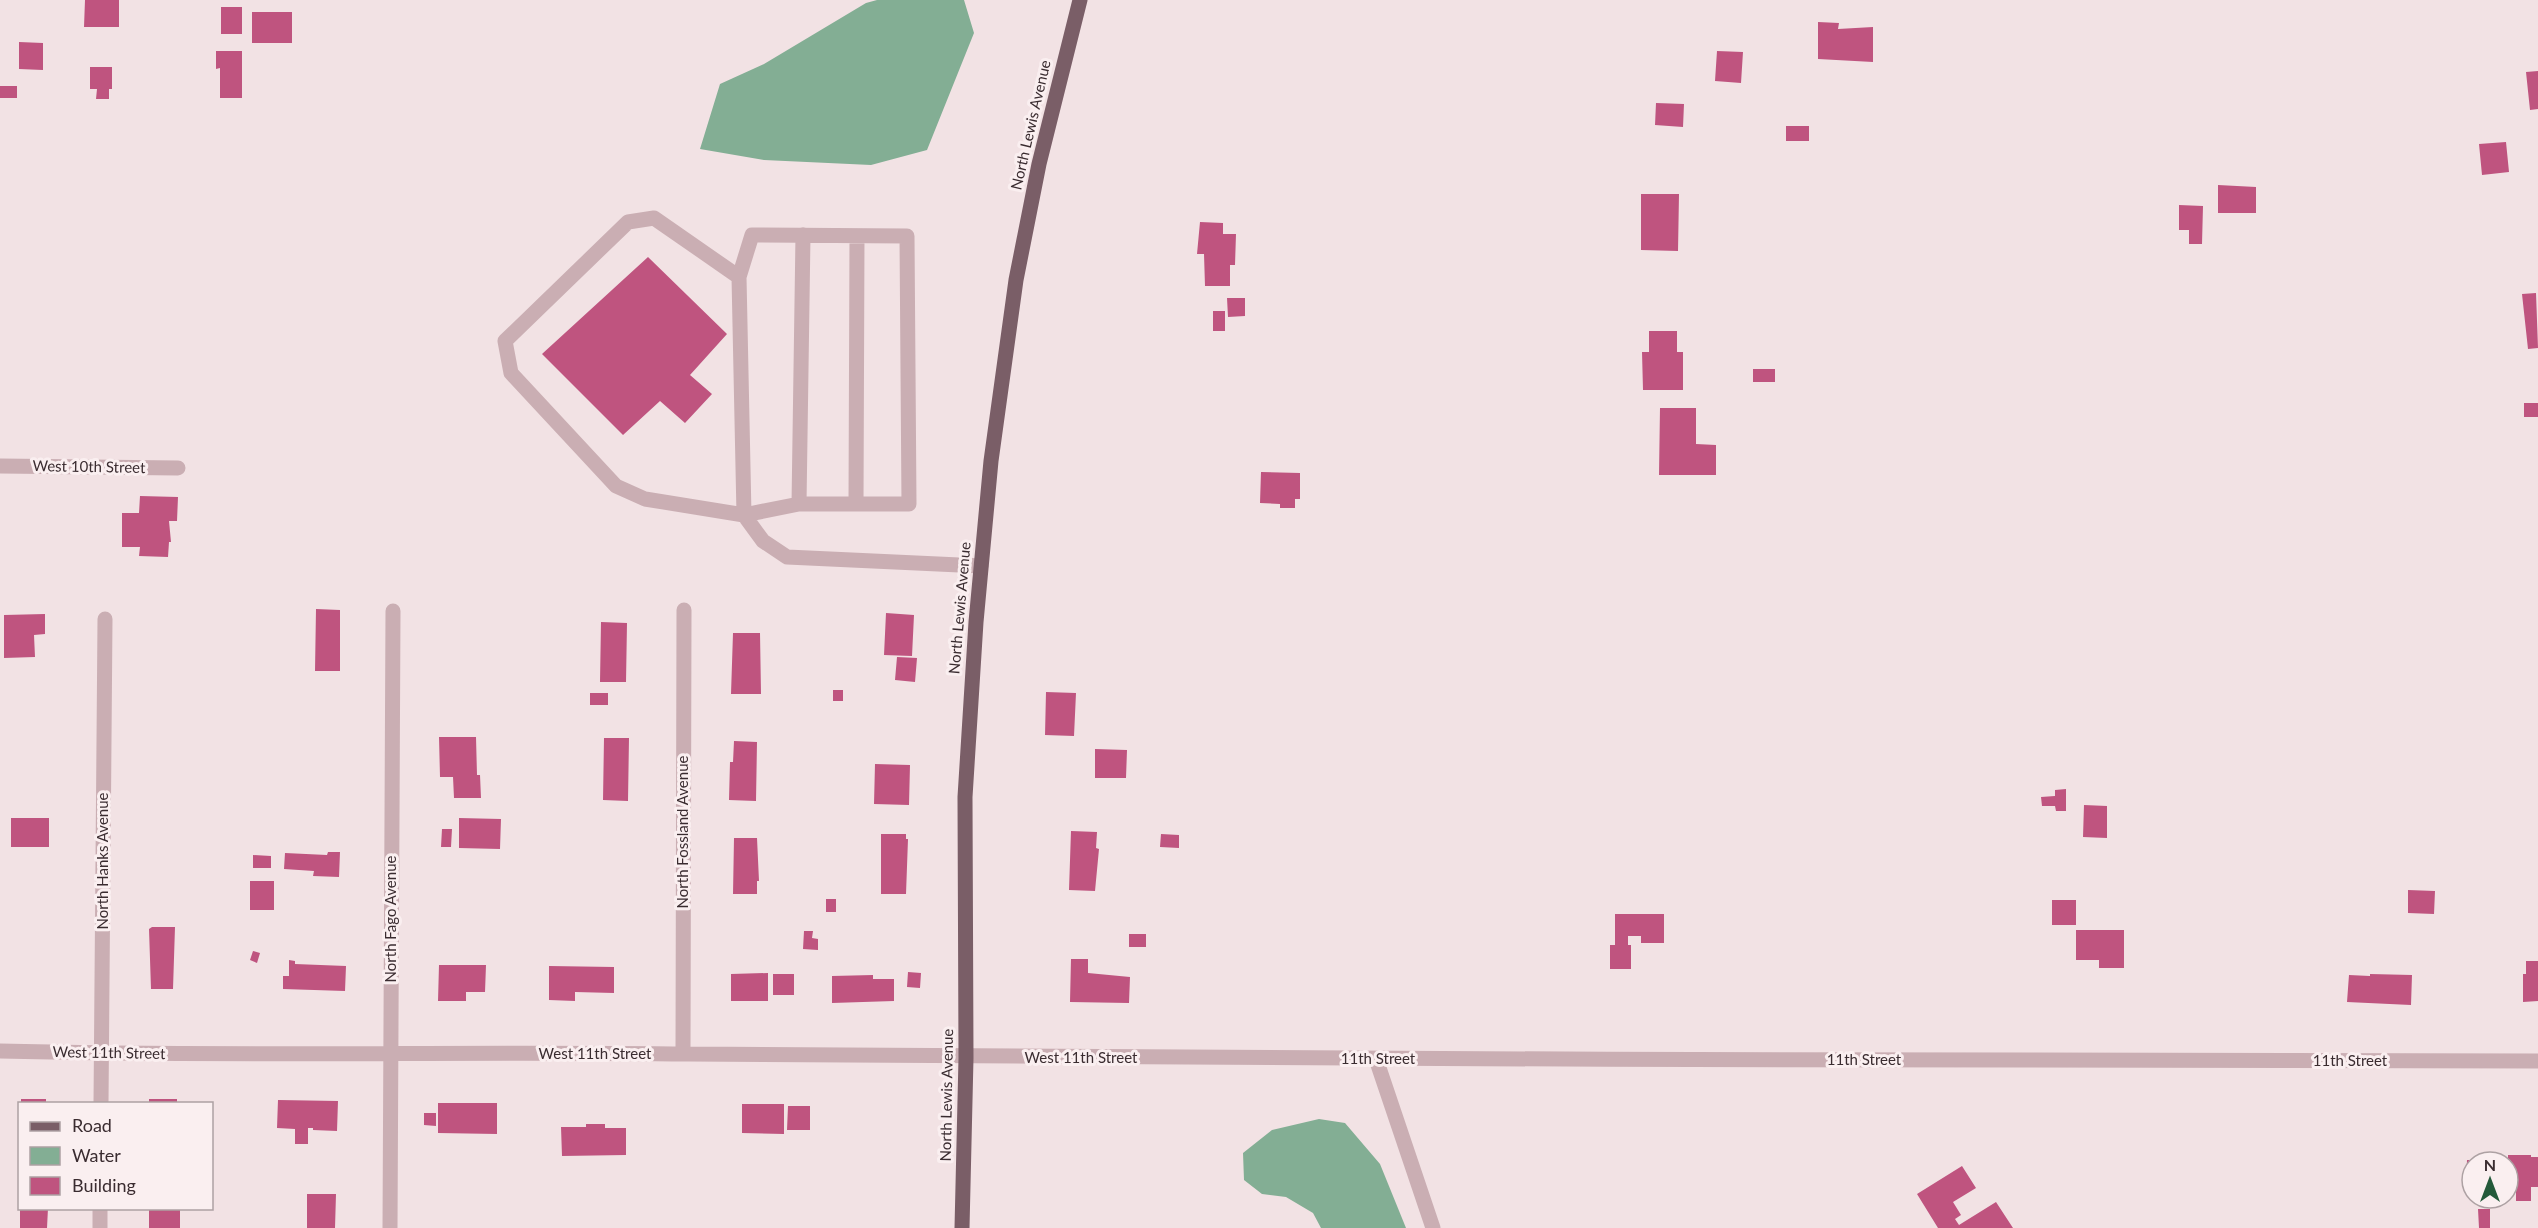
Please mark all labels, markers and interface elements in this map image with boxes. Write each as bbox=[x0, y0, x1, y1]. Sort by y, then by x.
street label: North Lewis Avenue bbox=[1006, 58, 1054, 191]
street label: West 10th Street bbox=[32, 456, 146, 476]
street label: North Lewis Avenue bbox=[944, 541, 974, 675]
street label: North Fossland Avenue bbox=[673, 755, 691, 908]
street label: North Hanks Avenue bbox=[93, 792, 111, 929]
street label: North Fago Avenue bbox=[381, 856, 399, 982]
street label: North Lewis Avenue bbox=[936, 1028, 956, 1161]
street label: West 11th Street bbox=[52, 1042, 166, 1062]
street label: West 11th Street bbox=[539, 1044, 652, 1062]
street label: West 11th Street bbox=[1025, 1048, 1138, 1066]
street label: 11th Street bbox=[1341, 1049, 1416, 1067]
street label: 11th Street bbox=[1827, 1050, 1902, 1068]
street label: 11th Street bbox=[2313, 1051, 2388, 1069]
legend bbox=[18, 1102, 213, 1210]
text: Road bbox=[72, 1114, 112, 1136]
text: Water bbox=[72, 1144, 121, 1166]
north arrow bbox=[2460, 1150, 2520, 1210]
text: N bbox=[2484, 1155, 2496, 1174]
text: Building bbox=[72, 1174, 136, 1196]

